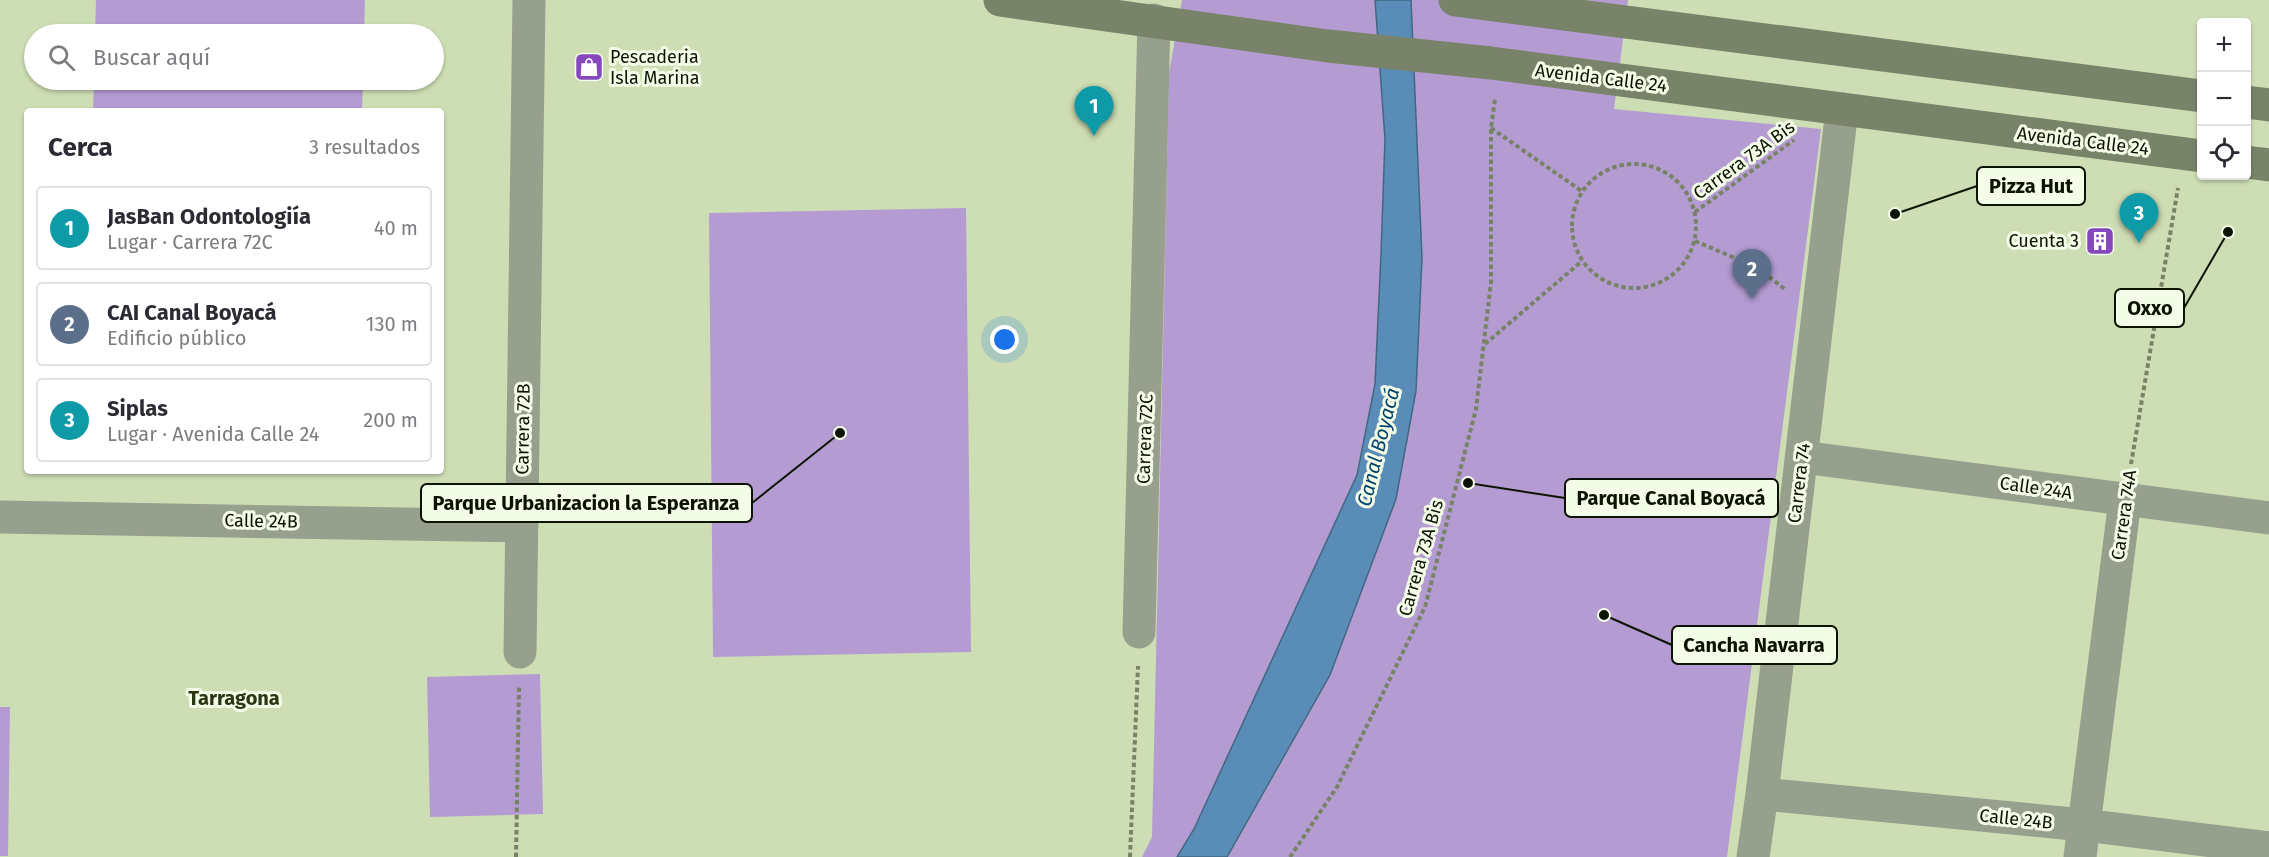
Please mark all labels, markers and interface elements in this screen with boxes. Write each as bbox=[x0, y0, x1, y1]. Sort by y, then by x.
map controls bbox=[2197, 18, 2251, 180]
button: + bbox=[2197, 18, 2251, 72]
search box bbox=[24, 24, 444, 90]
icon: search bbox=[45, 41, 78, 74]
text: Buscar aquí bbox=[93, 44, 210, 71]
place label: Pescaderia Isla Marina bbox=[610, 46, 700, 89]
shop icon: Pescaderia Isla Marina bbox=[573, 51, 605, 83]
street label: Avenida Calle 24 bbox=[1534, 59, 1668, 97]
button: − bbox=[2197, 72, 2251, 126]
pin: 1 bbox=[1074, 86, 1114, 136]
street label: Carrera 73A Bis bbox=[1689, 116, 1799, 204]
street label: Avenida Calle 24 bbox=[2016, 122, 2150, 160]
button: locate bbox=[2197, 126, 2251, 180]
text: Cerca bbox=[48, 132, 113, 163]
text: 3 resultados bbox=[309, 135, 420, 159]
callout: Pizza Hut bbox=[1977, 167, 2085, 205]
text: Pizza Hut bbox=[1989, 174, 2073, 198]
pin: 3 bbox=[2120, 194, 2158, 243]
text: JasBan Odontologiía bbox=[107, 203, 311, 230]
text: 1 bbox=[65, 216, 74, 240]
text: 40 m bbox=[374, 216, 418, 240]
building icon: Cuenta 3 bbox=[2084, 225, 2116, 257]
text: Lugar · Carrera 72C bbox=[107, 230, 273, 254]
place label: Cuenta 3 bbox=[2008, 230, 2079, 252]
pin: 2 bbox=[1732, 250, 1772, 299]
callout: Oxxo bbox=[2115, 289, 2184, 327]
text: Oxxo bbox=[2127, 296, 2173, 320]
text: CAI Canal Boyacá bbox=[107, 299, 277, 326]
text: 2 bbox=[64, 312, 75, 336]
text: 130 m bbox=[366, 312, 418, 336]
your location bbox=[990, 325, 1019, 354]
text: Edificio público bbox=[107, 326, 246, 350]
street label: Carrera 72B bbox=[511, 383, 535, 475]
water label: Canal Boyacá bbox=[1352, 385, 1404, 509]
street label: Carrera 72C bbox=[1132, 394, 1158, 484]
text: Siplas bbox=[107, 395, 168, 422]
text: 3 bbox=[64, 408, 75, 432]
text: 200 m bbox=[363, 408, 418, 432]
text: Lugar · Avenida Calle 24 bbox=[107, 422, 319, 446]
street label: Carrera 74 bbox=[1783, 441, 1815, 524]
street label: Carrera 74A bbox=[2107, 468, 2141, 562]
street label: Calle 24A bbox=[1998, 472, 2074, 504]
callout: Parque Canal Boyacá bbox=[1565, 479, 1778, 517]
callout: Parque Urbanizacion la Esperanza bbox=[421, 484, 752, 522]
text: Parque Canal Boyacá bbox=[1577, 486, 1765, 510]
text: Parque Urbanizacion la Esperanza bbox=[433, 491, 739, 515]
street label: Carrera 73A Bis bbox=[1394, 497, 1448, 619]
street label: Calle 24B bbox=[224, 509, 298, 533]
callout: Cancha Navarra bbox=[1672, 626, 1837, 664]
text: Cancha Navarra bbox=[1683, 633, 1825, 657]
district label: Tarragona bbox=[188, 686, 280, 710]
street label: Calle 24B bbox=[1978, 804, 2054, 834]

